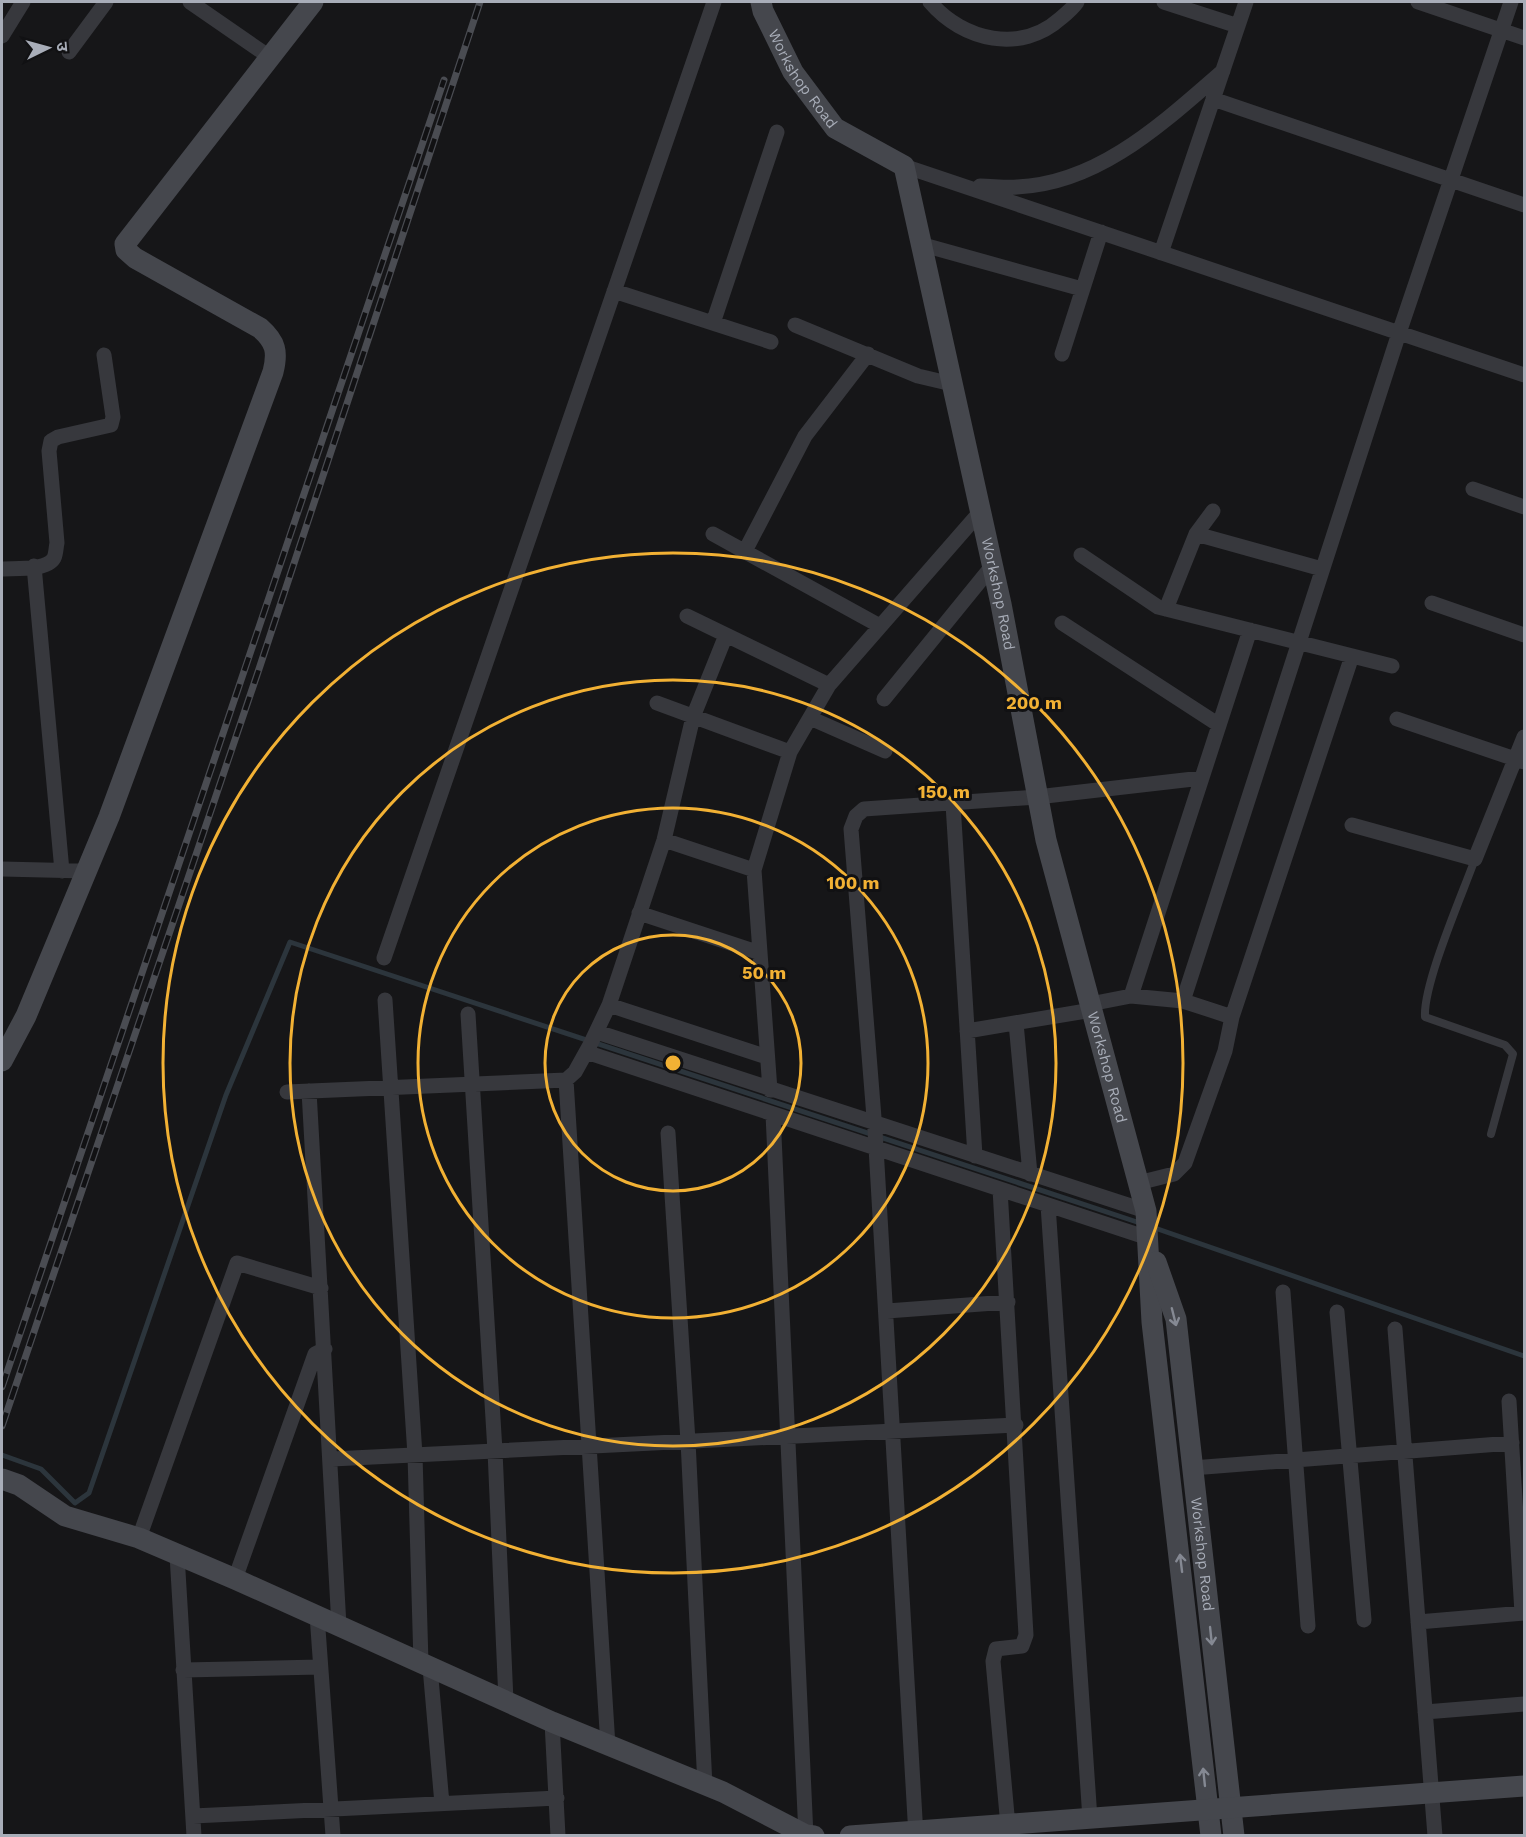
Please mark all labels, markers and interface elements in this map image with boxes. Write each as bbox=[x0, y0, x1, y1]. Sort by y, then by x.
north arrow bbox=[18, 18, 78, 78]
street label: Workshop Road bbox=[764, 26, 841, 132]
text: उ bbox=[53, 41, 72, 53]
street label: Workshop Road bbox=[978, 536, 1019, 652]
text: 200 m bbox=[1006, 692, 1062, 713]
text: 150 m bbox=[918, 781, 970, 802]
text: 100 m bbox=[826, 872, 880, 893]
text: 50 m bbox=[742, 962, 786, 983]
street label: Workshop Road bbox=[1084, 1009, 1131, 1125]
centre of rings bbox=[663, 1053, 683, 1073]
one-way arrow bbox=[1169, 1307, 1181, 1326]
street label: Workshop Road bbox=[1187, 1496, 1218, 1612]
one-way arrow bbox=[1175, 1553, 1186, 1573]
one-way arrow bbox=[1206, 1625, 1217, 1645]
one-way arrow bbox=[1199, 1768, 1210, 1788]

